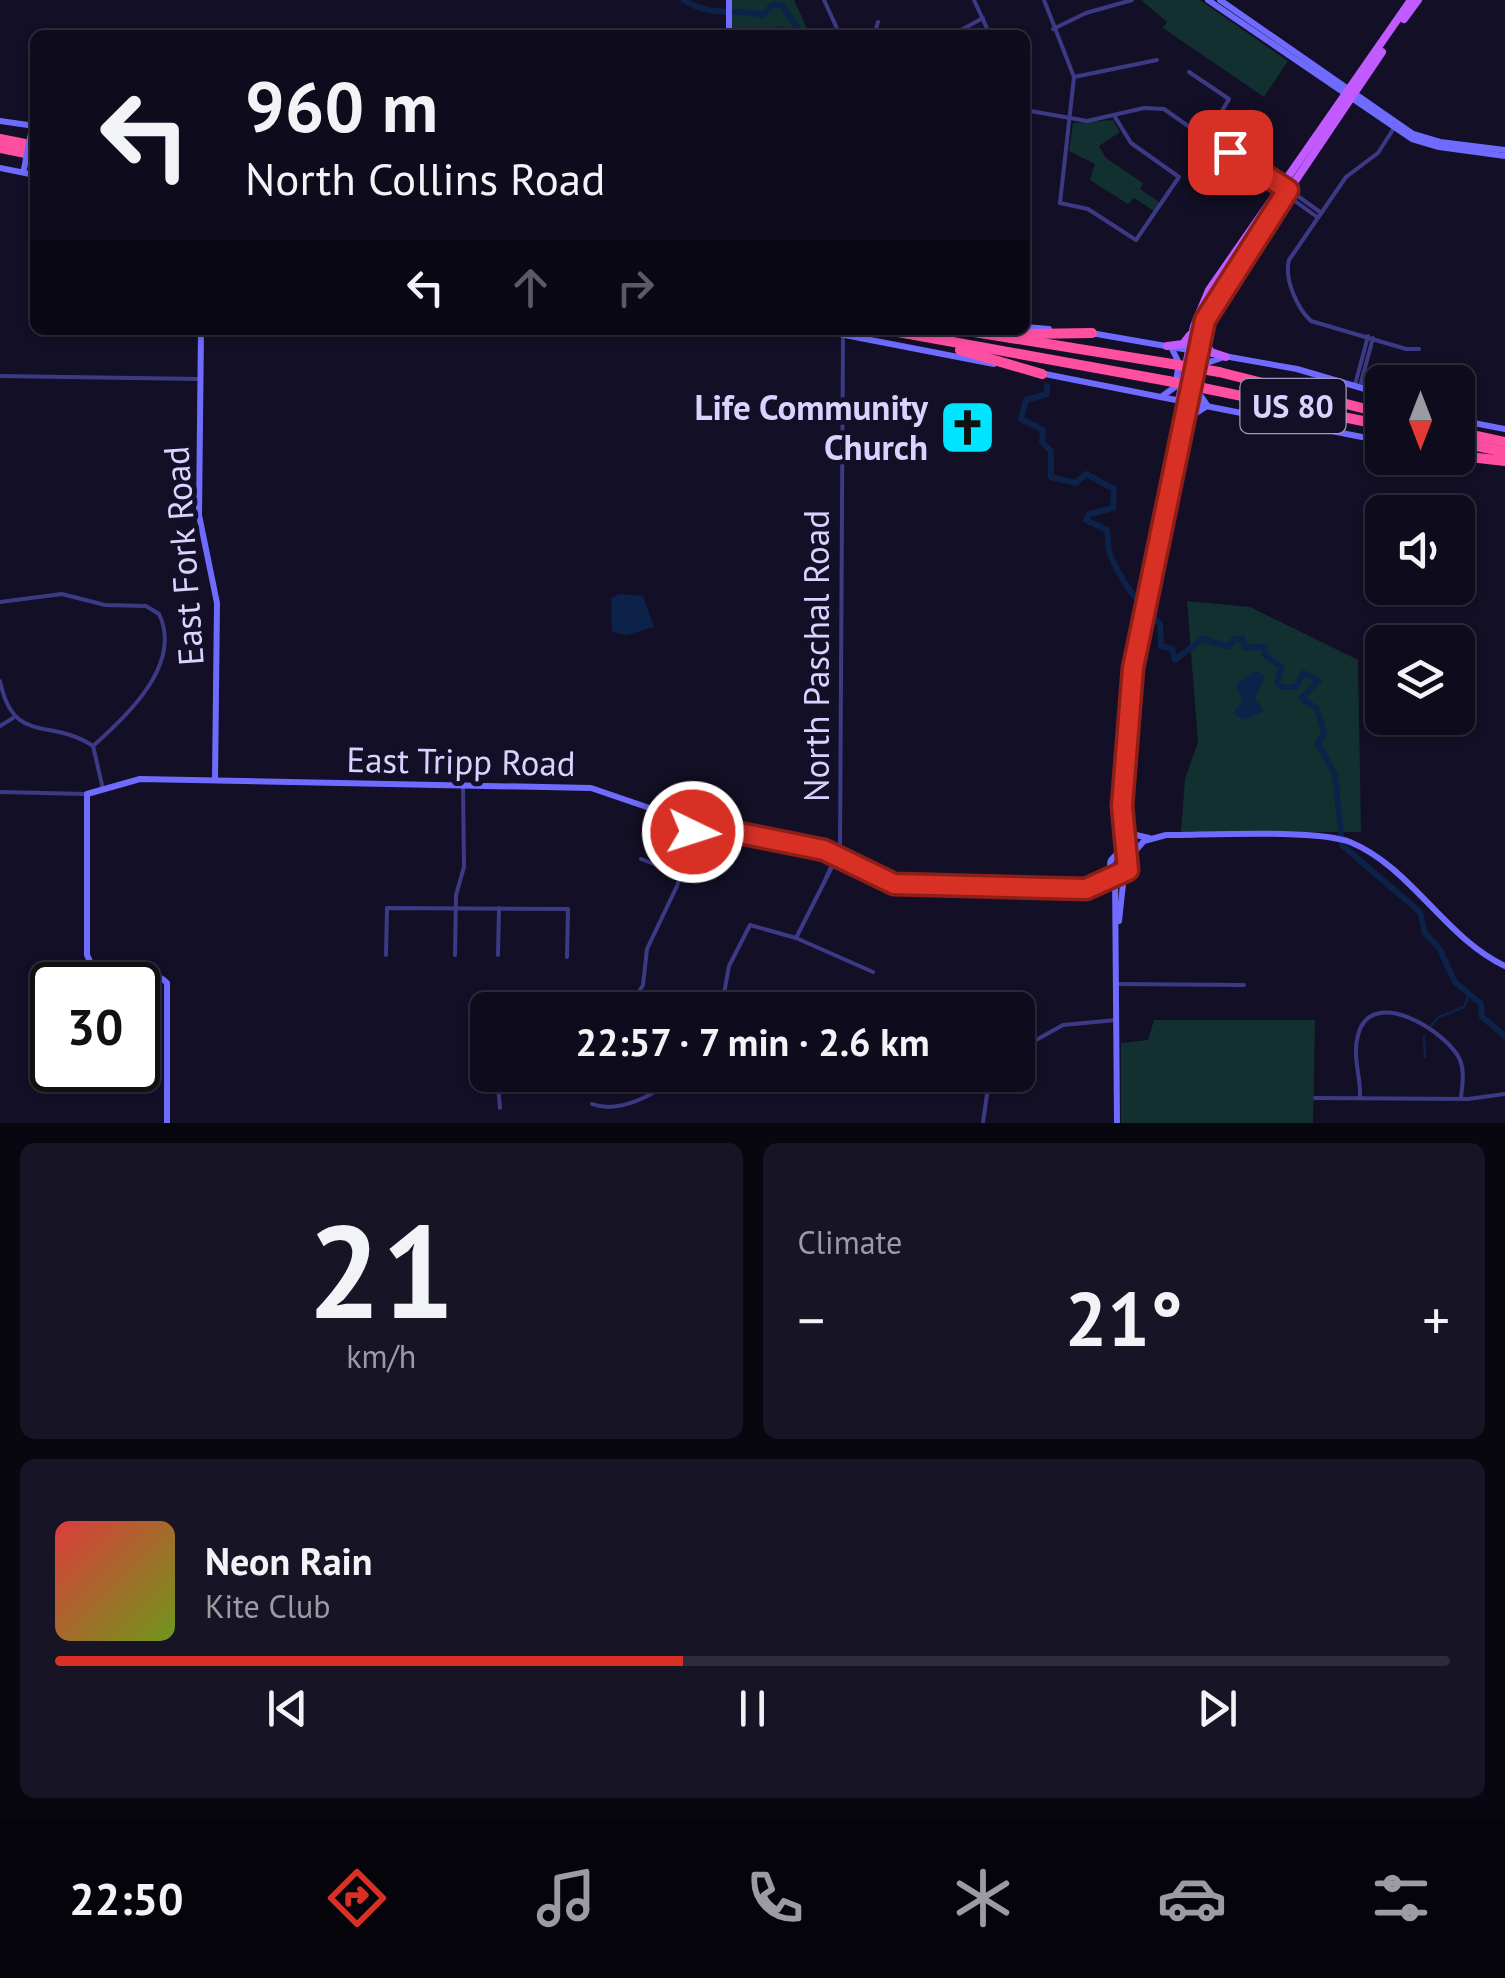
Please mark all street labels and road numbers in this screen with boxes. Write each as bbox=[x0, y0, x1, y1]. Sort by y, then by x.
road number: US 80 bbox=[1240, 379, 1346, 433]
street label: East Fork Road bbox=[152, 445, 214, 667]
street label: North Paschal Road bbox=[793, 510, 839, 802]
street label: East Tripp Road bbox=[346, 736, 576, 786]

